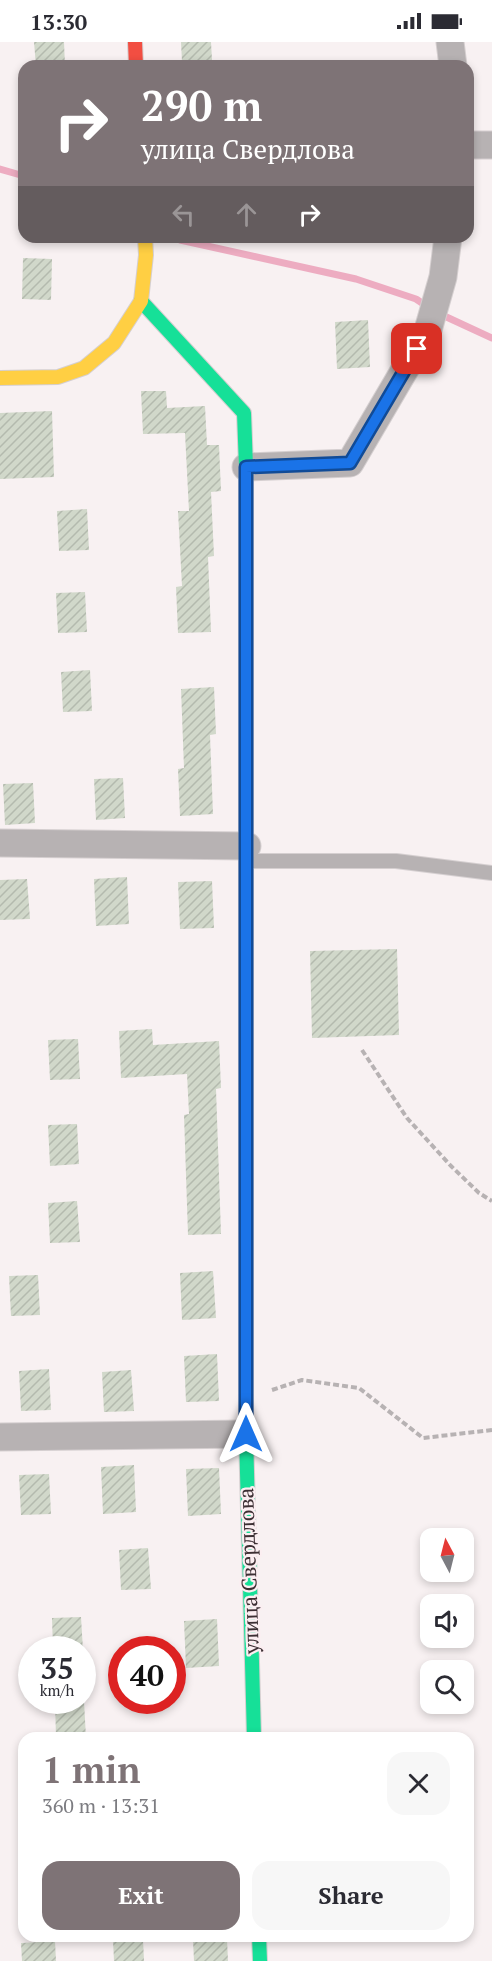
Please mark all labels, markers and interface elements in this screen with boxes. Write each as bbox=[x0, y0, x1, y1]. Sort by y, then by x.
text: 13:30 bbox=[30, 7, 87, 36]
text: 290 m bbox=[141, 77, 262, 133]
icon: right bbox=[42, 84, 120, 162]
text: улица Свердлова bbox=[141, 131, 355, 167]
icon: left bbox=[167, 198, 200, 231]
icon: ahead bbox=[230, 198, 263, 231]
icon: right bbox=[293, 198, 326, 231]
pin bbox=[391, 323, 442, 374]
icon: arrive bbox=[400, 332, 433, 365]
position arrow bbox=[214, 1402, 278, 1466]
street label: улица Свердлова bbox=[231, 1487, 265, 1656]
north arrow bbox=[420, 1528, 474, 1582]
map controls bbox=[420, 1528, 474, 1714]
button: sound bbox=[420, 1594, 474, 1648]
speed limit sign: 40 bbox=[108, 1636, 186, 1714]
text: 35 bbox=[40, 1648, 74, 1688]
button: search bbox=[420, 1660, 474, 1714]
text: km/h bbox=[40, 1680, 74, 1700]
text: 1 min bbox=[42, 1746, 140, 1793]
button: close bbox=[387, 1752, 450, 1815]
text: 360 m · 13:31 bbox=[42, 1792, 160, 1819]
button: Exit bbox=[42, 1861, 240, 1930]
button: Share bbox=[252, 1861, 450, 1930]

